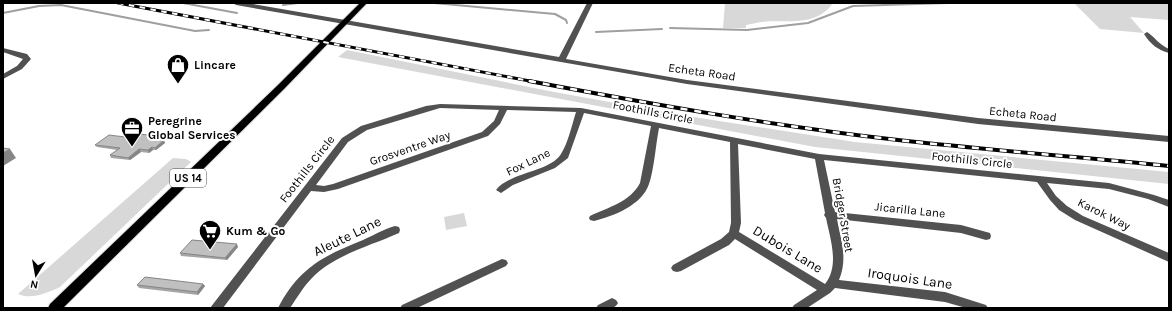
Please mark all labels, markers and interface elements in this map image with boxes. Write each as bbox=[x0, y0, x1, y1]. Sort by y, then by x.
shop icon: Lincare bbox=[165, 52, 191, 85]
place label: Lincare bbox=[194, 58, 236, 72]
street label: Echeta Road bbox=[667, 60, 737, 84]
street label: Foothills Circle bbox=[612, 97, 694, 127]
street label: Echeta Road bbox=[988, 103, 1058, 125]
place label: Peregrine Global Services bbox=[148, 114, 236, 142]
office icon: Peregrine Global Services bbox=[119, 115, 145, 148]
street label: Grosventre Way bbox=[368, 127, 453, 168]
street label: Foothills Circle bbox=[276, 133, 338, 205]
street label: Fox Lane bbox=[504, 145, 552, 179]
street label: Foothills Circle bbox=[931, 149, 1013, 171]
road number: US 14 bbox=[170, 169, 206, 187]
street label: Bridger Street bbox=[830, 177, 857, 254]
street label: Karok Way bbox=[1075, 195, 1133, 233]
street label: Jicarilla Lane bbox=[874, 199, 946, 221]
street label: Aleute Lane bbox=[311, 213, 384, 260]
supermarket icon: Kum & Go bbox=[197, 218, 223, 251]
street label: Dubois Lane bbox=[750, 222, 826, 277]
place label: Kum & Go bbox=[226, 224, 286, 238]
north arrow bbox=[16, 255, 56, 295]
street label: Iroquois Lane bbox=[866, 264, 954, 293]
text: N bbox=[29, 277, 39, 291]

